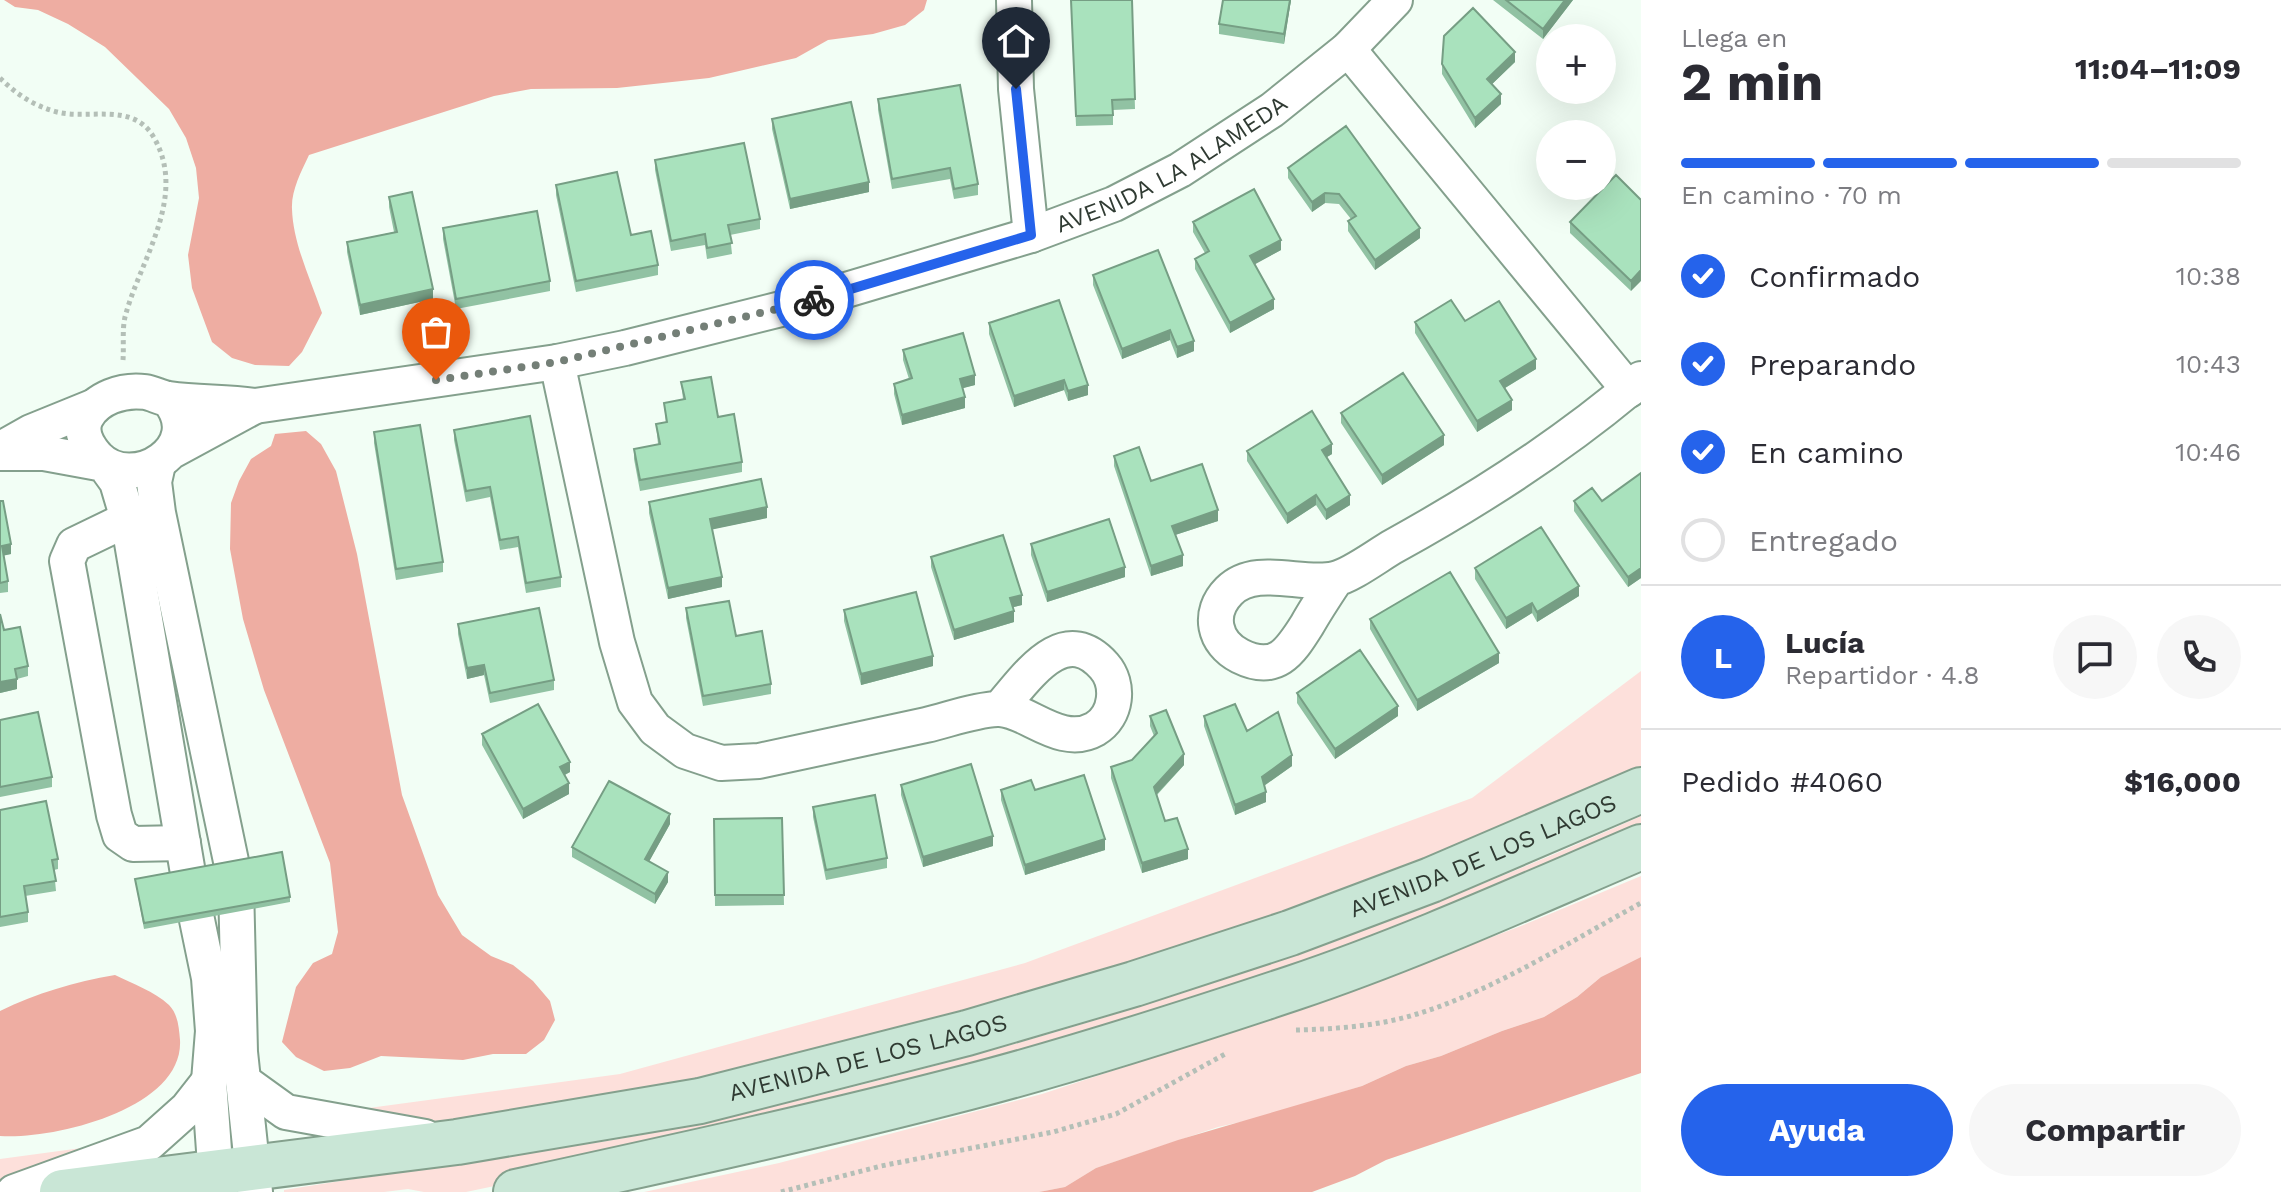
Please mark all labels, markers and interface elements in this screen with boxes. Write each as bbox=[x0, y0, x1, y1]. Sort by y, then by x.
pin bbox=[982, 7, 1050, 89]
icon: home bbox=[994, 19, 1038, 63]
text: Llega en bbox=[1681, 23, 1787, 53]
map controls bbox=[1536, 24, 1616, 200]
button: + bbox=[1536, 24, 1616, 104]
text: 11:04–11:09 bbox=[2075, 51, 2241, 86]
text: 2 min bbox=[1681, 52, 1823, 113]
street label: AVENIDA LA ALAMEDA bbox=[1052, 89, 1293, 239]
button: − bbox=[1536, 120, 1616, 200]
text: En camino · 70 m bbox=[1681, 180, 1902, 210]
icon: check bbox=[1681, 254, 1725, 298]
text: Confirmado bbox=[1749, 259, 1920, 294]
courier bbox=[774, 260, 854, 340]
text: 10:38 bbox=[2176, 261, 2241, 291]
icon: bike bbox=[792, 278, 836, 322]
pin bbox=[402, 298, 470, 380]
icon: bag bbox=[414, 310, 458, 354]
icon: check bbox=[1681, 342, 1725, 386]
text: Preparando bbox=[1749, 347, 1916, 382]
text: 10:43 bbox=[2176, 349, 2241, 379]
icon: check bbox=[1681, 430, 1725, 474]
text: En camino bbox=[1749, 435, 1904, 470]
text: 10:46 bbox=[2175, 437, 2241, 467]
text: Entregado bbox=[1749, 523, 1898, 558]
button: chat bbox=[2053, 615, 2137, 699]
button: phone bbox=[2157, 615, 2241, 699]
text: Lucía bbox=[1785, 625, 1865, 660]
text: L bbox=[1714, 640, 1732, 675]
text: Repartidor · 4.8 bbox=[1785, 660, 1980, 690]
text: Pedido #4060 bbox=[1681, 764, 1883, 799]
text: $16,000 bbox=[2124, 764, 2241, 799]
street label: AVENIDA DE LOS LAGOS bbox=[1345, 788, 1621, 923]
street label: AVENIDA DE LOS LAGOS bbox=[726, 1008, 1010, 1107]
button: Ayuda bbox=[1681, 1084, 1953, 1176]
button: Compartir bbox=[1969, 1084, 2241, 1176]

